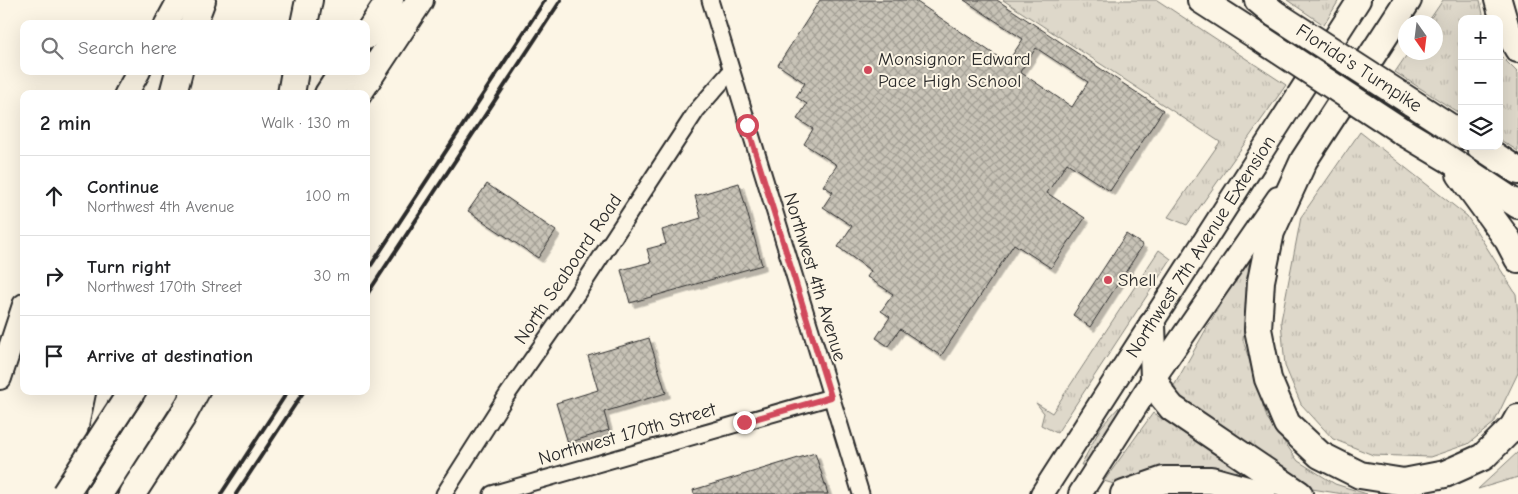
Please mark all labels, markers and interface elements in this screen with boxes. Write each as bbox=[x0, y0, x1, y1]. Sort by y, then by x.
north arrow bbox=[1398, 15, 1443, 60]
map controls bbox=[1458, 15, 1503, 150]
button: + bbox=[1458, 15, 1503, 60]
street label: Florida's Turnpike bbox=[1292, 19, 1426, 117]
search box bbox=[20, 20, 370, 75]
icon: search bbox=[38, 34, 66, 62]
text: Search here bbox=[78, 37, 177, 59]
place label: Monsignor Edward Pace High School bbox=[878, 48, 1031, 92]
button: − bbox=[1458, 60, 1503, 105]
marker: Monsignor Edward Pace High School bbox=[862, 64, 874, 76]
button: layers bbox=[1458, 105, 1503, 150]
text: 2 min bbox=[40, 111, 91, 135]
text: Walk · 130 m bbox=[261, 114, 350, 132]
route start bbox=[736, 114, 759, 137]
street label: Northwest 7th Avenue Extension bbox=[1121, 131, 1280, 362]
text: Continue bbox=[87, 176, 159, 198]
icon: ahead bbox=[40, 182, 68, 210]
text: 100 m bbox=[306, 187, 350, 205]
street label: North Seaboard Road bbox=[510, 190, 626, 348]
street label: Northwest 4th Avenue bbox=[779, 190, 851, 364]
text: Northwest 4th Avenue bbox=[87, 198, 234, 216]
text: Turn right bbox=[87, 256, 171, 278]
icon: right bbox=[40, 262, 68, 290]
text: 30 m bbox=[314, 267, 350, 285]
place label: Shell bbox=[1118, 269, 1157, 291]
marker: Shell bbox=[1102, 274, 1114, 286]
text: Northwest 170th Street bbox=[87, 278, 242, 296]
icon: arrive bbox=[40, 342, 68, 370]
text: Arrive at destination bbox=[87, 345, 253, 367]
street label: Northwest 170th Street bbox=[536, 398, 719, 470]
route end bbox=[733, 411, 756, 434]

